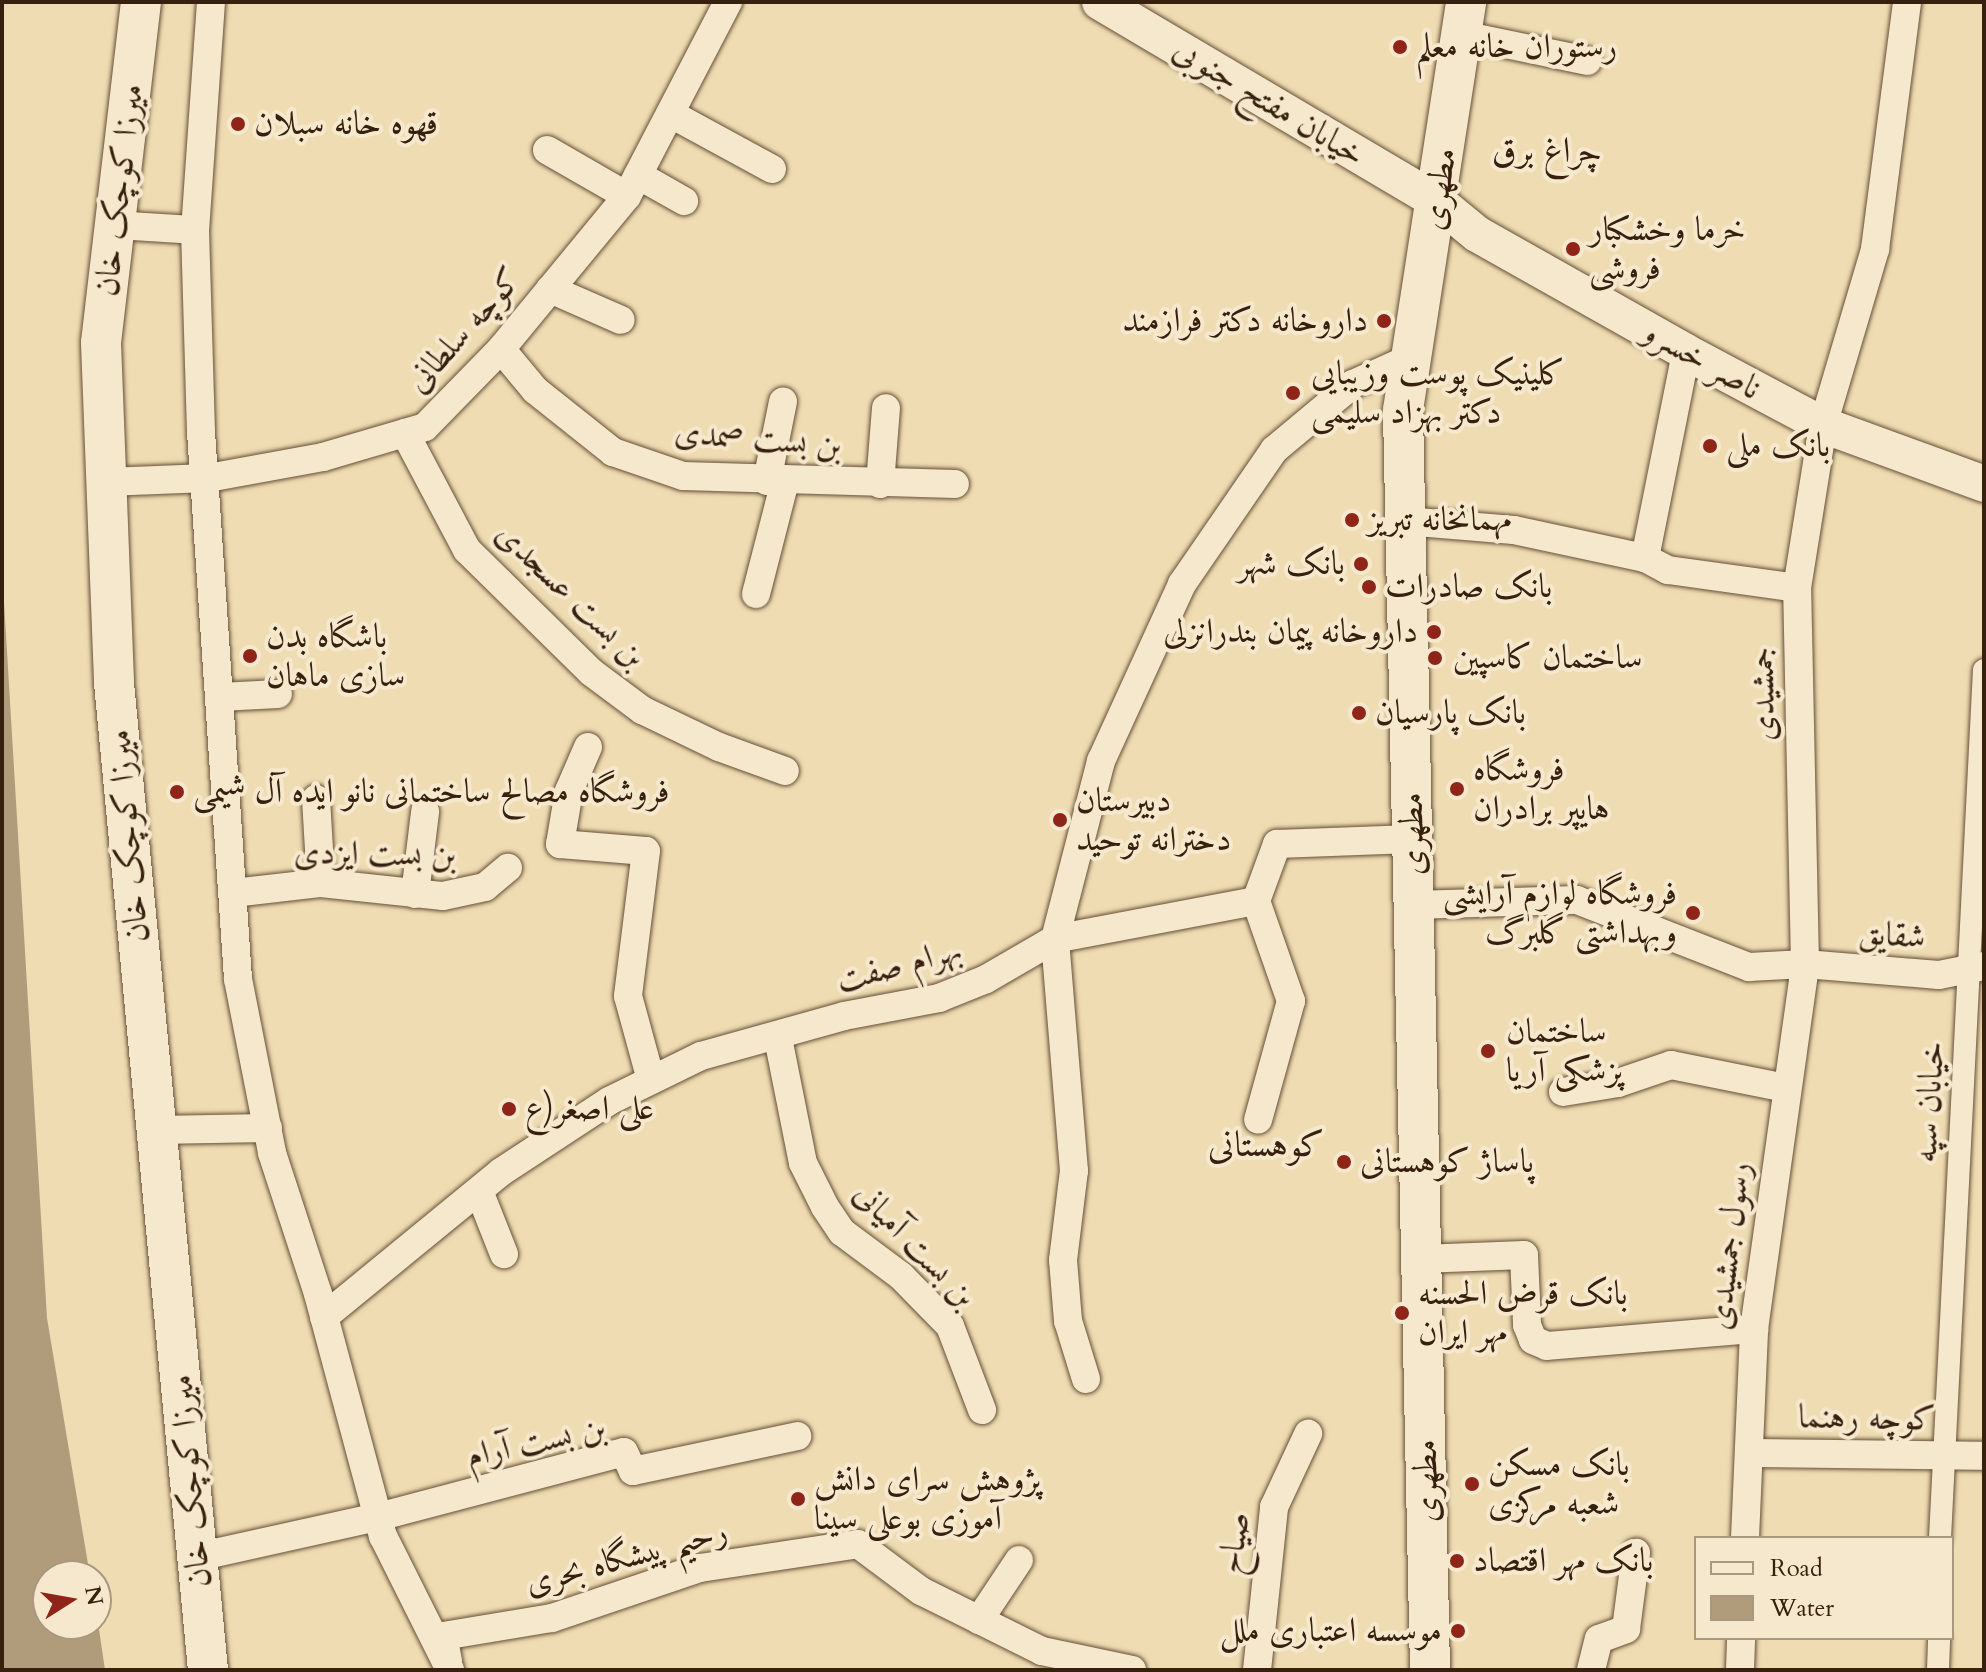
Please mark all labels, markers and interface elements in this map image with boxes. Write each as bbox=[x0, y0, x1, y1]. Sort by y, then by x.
place label: رستوران خانه معلم bbox=[1416, 27, 1617, 67]
street label: خیابان مفتح جنوبی bbox=[1166, 29, 1372, 175]
marker: رستوران خانه معلم bbox=[1391, 38, 1409, 56]
street label: میرزا کوچک خان bbox=[86, 81, 152, 299]
place label: قهوه خانه سبلان bbox=[254, 104, 438, 144]
marker: قهوه خانه سبلان bbox=[229, 115, 247, 133]
district label: چراغ برق bbox=[1492, 129, 1602, 173]
street label: مطهری bbox=[1412, 145, 1466, 233]
place label: خرما وخشکبار فروشی bbox=[1589, 209, 1746, 288]
marker: خرما وخشکبار فروشی bbox=[1564, 240, 1582, 258]
street label: کوچه سلطانی bbox=[397, 259, 531, 401]
place label: داروخانه دکتر فرازمند bbox=[1122, 301, 1368, 341]
street label: ناصر خسرو bbox=[1636, 311, 1768, 409]
marker: داروخانه دکتر فرازمند bbox=[1375, 312, 1393, 330]
place label: کلینیک پوست وزیبایی دکتر بهزاد سلیمی bbox=[1311, 353, 1565, 432]
marker: کلینیک پوست وزیبایی دکتر بهزاد سلیمی bbox=[1282, 382, 1304, 404]
street label: بن بست صمدی bbox=[673, 411, 843, 467]
place label: بانک ملی bbox=[1726, 426, 1830, 466]
marker: بانک ملی bbox=[1701, 437, 1719, 455]
place label: مهمانخانه تبریز bbox=[1368, 500, 1512, 540]
marker: مهمانخانه تبریز bbox=[1343, 511, 1361, 529]
street label: بن بست عسجدی bbox=[487, 513, 655, 677]
place label: بانک شهر bbox=[1238, 544, 1345, 584]
marker: بانک شهر bbox=[1352, 555, 1370, 573]
place label: بانک صادرات bbox=[1385, 567, 1553, 607]
marker: بانک صادرات bbox=[1360, 578, 1378, 596]
place label: داروخانه پیمان بندرانزلی bbox=[1163, 612, 1418, 652]
place label: باشگاه بدن سازی ماهان bbox=[266, 616, 405, 696]
marker: داروخانه پیمان بندرانزلی bbox=[1425, 623, 1443, 641]
place label: ساختمان کاسپین bbox=[1453, 638, 1643, 678]
street label: جمشیدی bbox=[1742, 646, 1784, 742]
marker: باشگاه بدن سازی ماهان bbox=[241, 647, 259, 665]
marker: ساختمان کاسپین bbox=[1424, 647, 1446, 669]
place label: بانک پارسیان bbox=[1375, 693, 1526, 733]
marker: بانک پارسیان bbox=[1350, 704, 1368, 722]
street label: میرزا کوچک خان bbox=[98, 728, 158, 944]
place label: فروشگاه هایپر برادران bbox=[1473, 749, 1610, 828]
place label: فروشگاه مصالح ساختمانی نانو ایده آل شیمی bbox=[193, 772, 670, 812]
place label: دبیرستان دخترانه توحید bbox=[1076, 780, 1231, 860]
marker: فروشگاه هایپر برادران bbox=[1448, 780, 1466, 798]
marker: فروشگاه مصالح ساختمانی نانو ایده آل شیمی bbox=[168, 783, 186, 801]
street label: مطهری bbox=[1391, 792, 1433, 876]
marker: دبیرستان دخترانه توحید bbox=[1051, 811, 1069, 829]
street label: بن بست ایزدی bbox=[293, 832, 457, 876]
place label: فروشگاه لوازم آرایشی وبهداشتی گلبرگ bbox=[1443, 873, 1677, 952]
marker: فروشگاه لوازم آرایشی وبهداشتی گلبرگ bbox=[1684, 904, 1702, 922]
street label: شقایق bbox=[1857, 912, 1927, 958]
street label: بهرام صفت bbox=[832, 929, 966, 1001]
place label: ساختمان پزشکی آریا bbox=[1506, 1011, 1623, 1090]
marker: ساختمان پزشکی آریا bbox=[1477, 1040, 1499, 1062]
street label: خیابان سپه bbox=[1904, 1040, 1954, 1164]
place label: علی اصغر(ع bbox=[525, 1089, 654, 1129]
marker: علی اصغر(ع bbox=[500, 1100, 518, 1118]
district label: کوهستانی bbox=[1208, 1123, 1324, 1167]
place label: پاساژ کوهستانی bbox=[1360, 1142, 1534, 1182]
marker: پاساژ کوهستانی bbox=[1335, 1153, 1353, 1171]
street label: رسول جمشیدی bbox=[1698, 1160, 1760, 1332]
street label: بن بست آمیانی bbox=[845, 1173, 985, 1317]
place label: بانک قرض الحسنه مهر ایران bbox=[1418, 1273, 1628, 1352]
marker: بانک قرض الحسنه مهر ایران bbox=[1393, 1304, 1411, 1322]
street label: میرزا کوچک خان bbox=[160, 1373, 220, 1589]
street label: کوچه رهنما bbox=[1798, 1396, 1936, 1440]
street label: بن بست آرام bbox=[463, 1407, 609, 1477]
street label: مطهری bbox=[1405, 1439, 1447, 1523]
place label: بانک مسکن شعبه مرکزی bbox=[1488, 1444, 1630, 1524]
place label: پژوهش سرای دانش آموزی بوعلی سینا bbox=[814, 1459, 1041, 1538]
marker: بانک مسکن شعبه مرکزی bbox=[1463, 1475, 1481, 1493]
marker: پژوهش سرای دانش آموزی بوعلی سینا bbox=[789, 1490, 807, 1508]
street label: صیاح bbox=[1209, 1509, 1259, 1577]
street label: رحیم پیشگاه بحری bbox=[520, 1510, 732, 1604]
legend bbox=[1694, 1536, 1954, 1640]
place label: بانک مهر اقتصاد bbox=[1473, 1541, 1653, 1581]
marker: بانک مهر اقتصاد bbox=[1448, 1552, 1466, 1570]
text: Road bbox=[1770, 1552, 1823, 1585]
north arrow bbox=[32, 1560, 112, 1640]
text: N bbox=[77, 1584, 110, 1608]
text: Water bbox=[1770, 1592, 1834, 1625]
place label: موسسه اعتباری ملل bbox=[1220, 1611, 1442, 1651]
marker: موسسه اعتباری ملل bbox=[1449, 1622, 1467, 1640]

